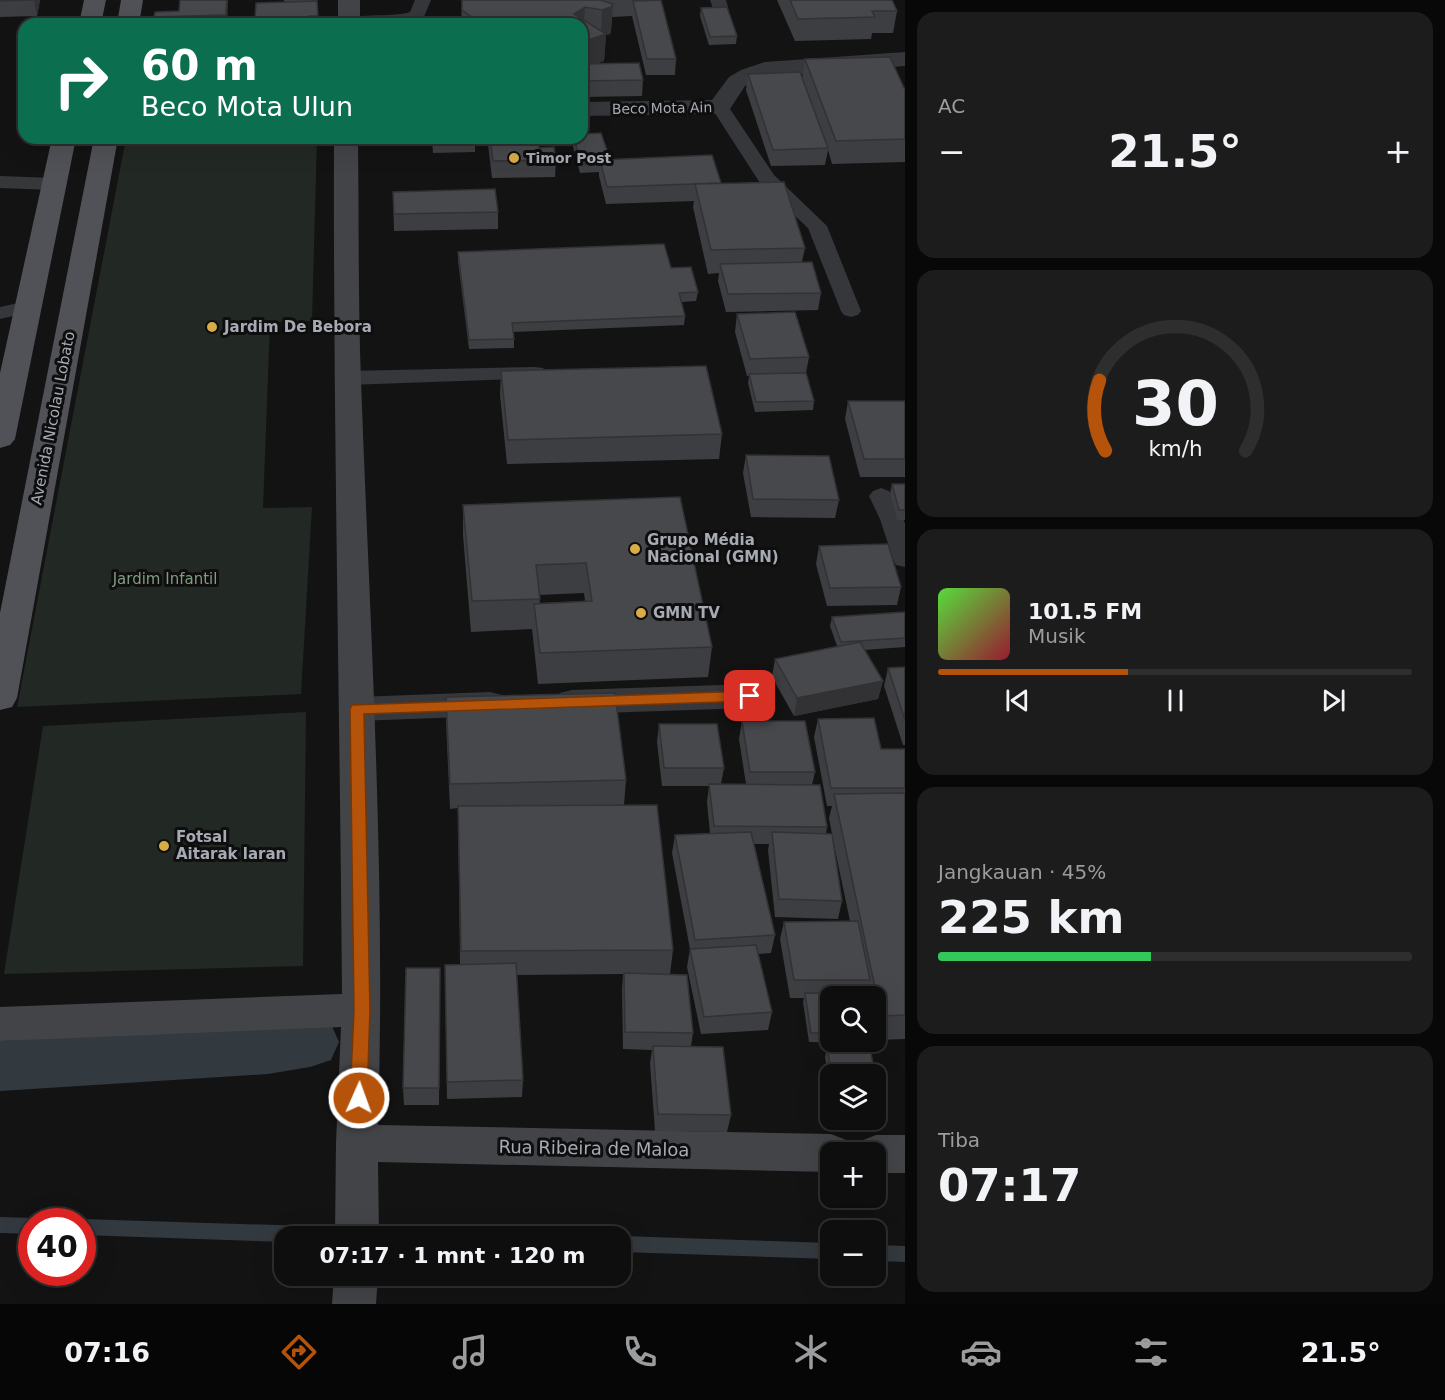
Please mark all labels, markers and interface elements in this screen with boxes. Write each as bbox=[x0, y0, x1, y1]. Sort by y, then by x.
text: 60 m bbox=[141, 41, 258, 90]
icon: right bbox=[42, 42, 120, 120]
text: Beco Mota Ulun bbox=[141, 91, 353, 122]
text: AC bbox=[938, 94, 965, 118]
street label: Beco Mota Ain bbox=[612, 99, 712, 117]
text: 21.5° bbox=[1108, 125, 1242, 178]
text: − bbox=[938, 132, 966, 171]
text: + bbox=[1384, 132, 1412, 171]
place label: Timor Post bbox=[526, 150, 612, 166]
marker: Timor Post bbox=[507, 151, 521, 165]
place label: Jardim De Bebora bbox=[223, 318, 372, 336]
marker: Jardim De Bebora bbox=[205, 320, 219, 334]
street label: Avenida Nicolau Lobato bbox=[27, 330, 79, 506]
text: 30 bbox=[1132, 367, 1218, 440]
text: km/h bbox=[1148, 436, 1202, 461]
place label: Grupo Média Nacional (GMN) bbox=[647, 531, 779, 566]
marker: Grupo Média Nacional (GMN) bbox=[628, 542, 642, 556]
park label: Jardim Infantil bbox=[112, 570, 217, 588]
text: 101.5 FM bbox=[1028, 599, 1142, 624]
place label: GMN TV bbox=[653, 604, 720, 622]
marker: GMN TV bbox=[634, 606, 648, 620]
text: Musik bbox=[1028, 624, 1086, 648]
pin bbox=[724, 670, 775, 721]
icon: arrive bbox=[733, 679, 766, 712]
icon: previous bbox=[1001, 684, 1034, 717]
icon: pause bbox=[1159, 684, 1192, 717]
icon: next bbox=[1317, 684, 1350, 717]
place label: Fotsal Aitarak laran bbox=[176, 828, 286, 863]
marker: Fotsal Aitarak laran bbox=[157, 839, 171, 853]
text: Jangkauan · 45% bbox=[938, 860, 1106, 884]
text: 225 km bbox=[938, 891, 1124, 944]
map controls bbox=[820, 986, 886, 1286]
button: search bbox=[820, 986, 886, 1052]
button: layers bbox=[820, 1064, 886, 1130]
position arrow bbox=[327, 1066, 391, 1130]
text: Tiba bbox=[938, 1128, 980, 1152]
street label: Rua Ribeira de Maloa bbox=[498, 1136, 690, 1160]
button: + bbox=[820, 1142, 886, 1208]
text: 07:17 bbox=[938, 1159, 1081, 1212]
speed limit sign: 40 bbox=[18, 1208, 96, 1286]
button: − bbox=[820, 1220, 886, 1286]
text: 07:17 · 1 mnt · 120 m bbox=[320, 1243, 585, 1268]
icon: directions bbox=[278, 1331, 320, 1373]
icon: music bbox=[449, 1331, 491, 1373]
icon: phone bbox=[619, 1331, 661, 1373]
icon: climate bbox=[790, 1331, 832, 1373]
icon: car bbox=[960, 1331, 1002, 1373]
icon: filters bbox=[1130, 1331, 1172, 1373]
text: 07:16 bbox=[64, 1337, 150, 1368]
text: 21.5° bbox=[1301, 1337, 1381, 1368]

